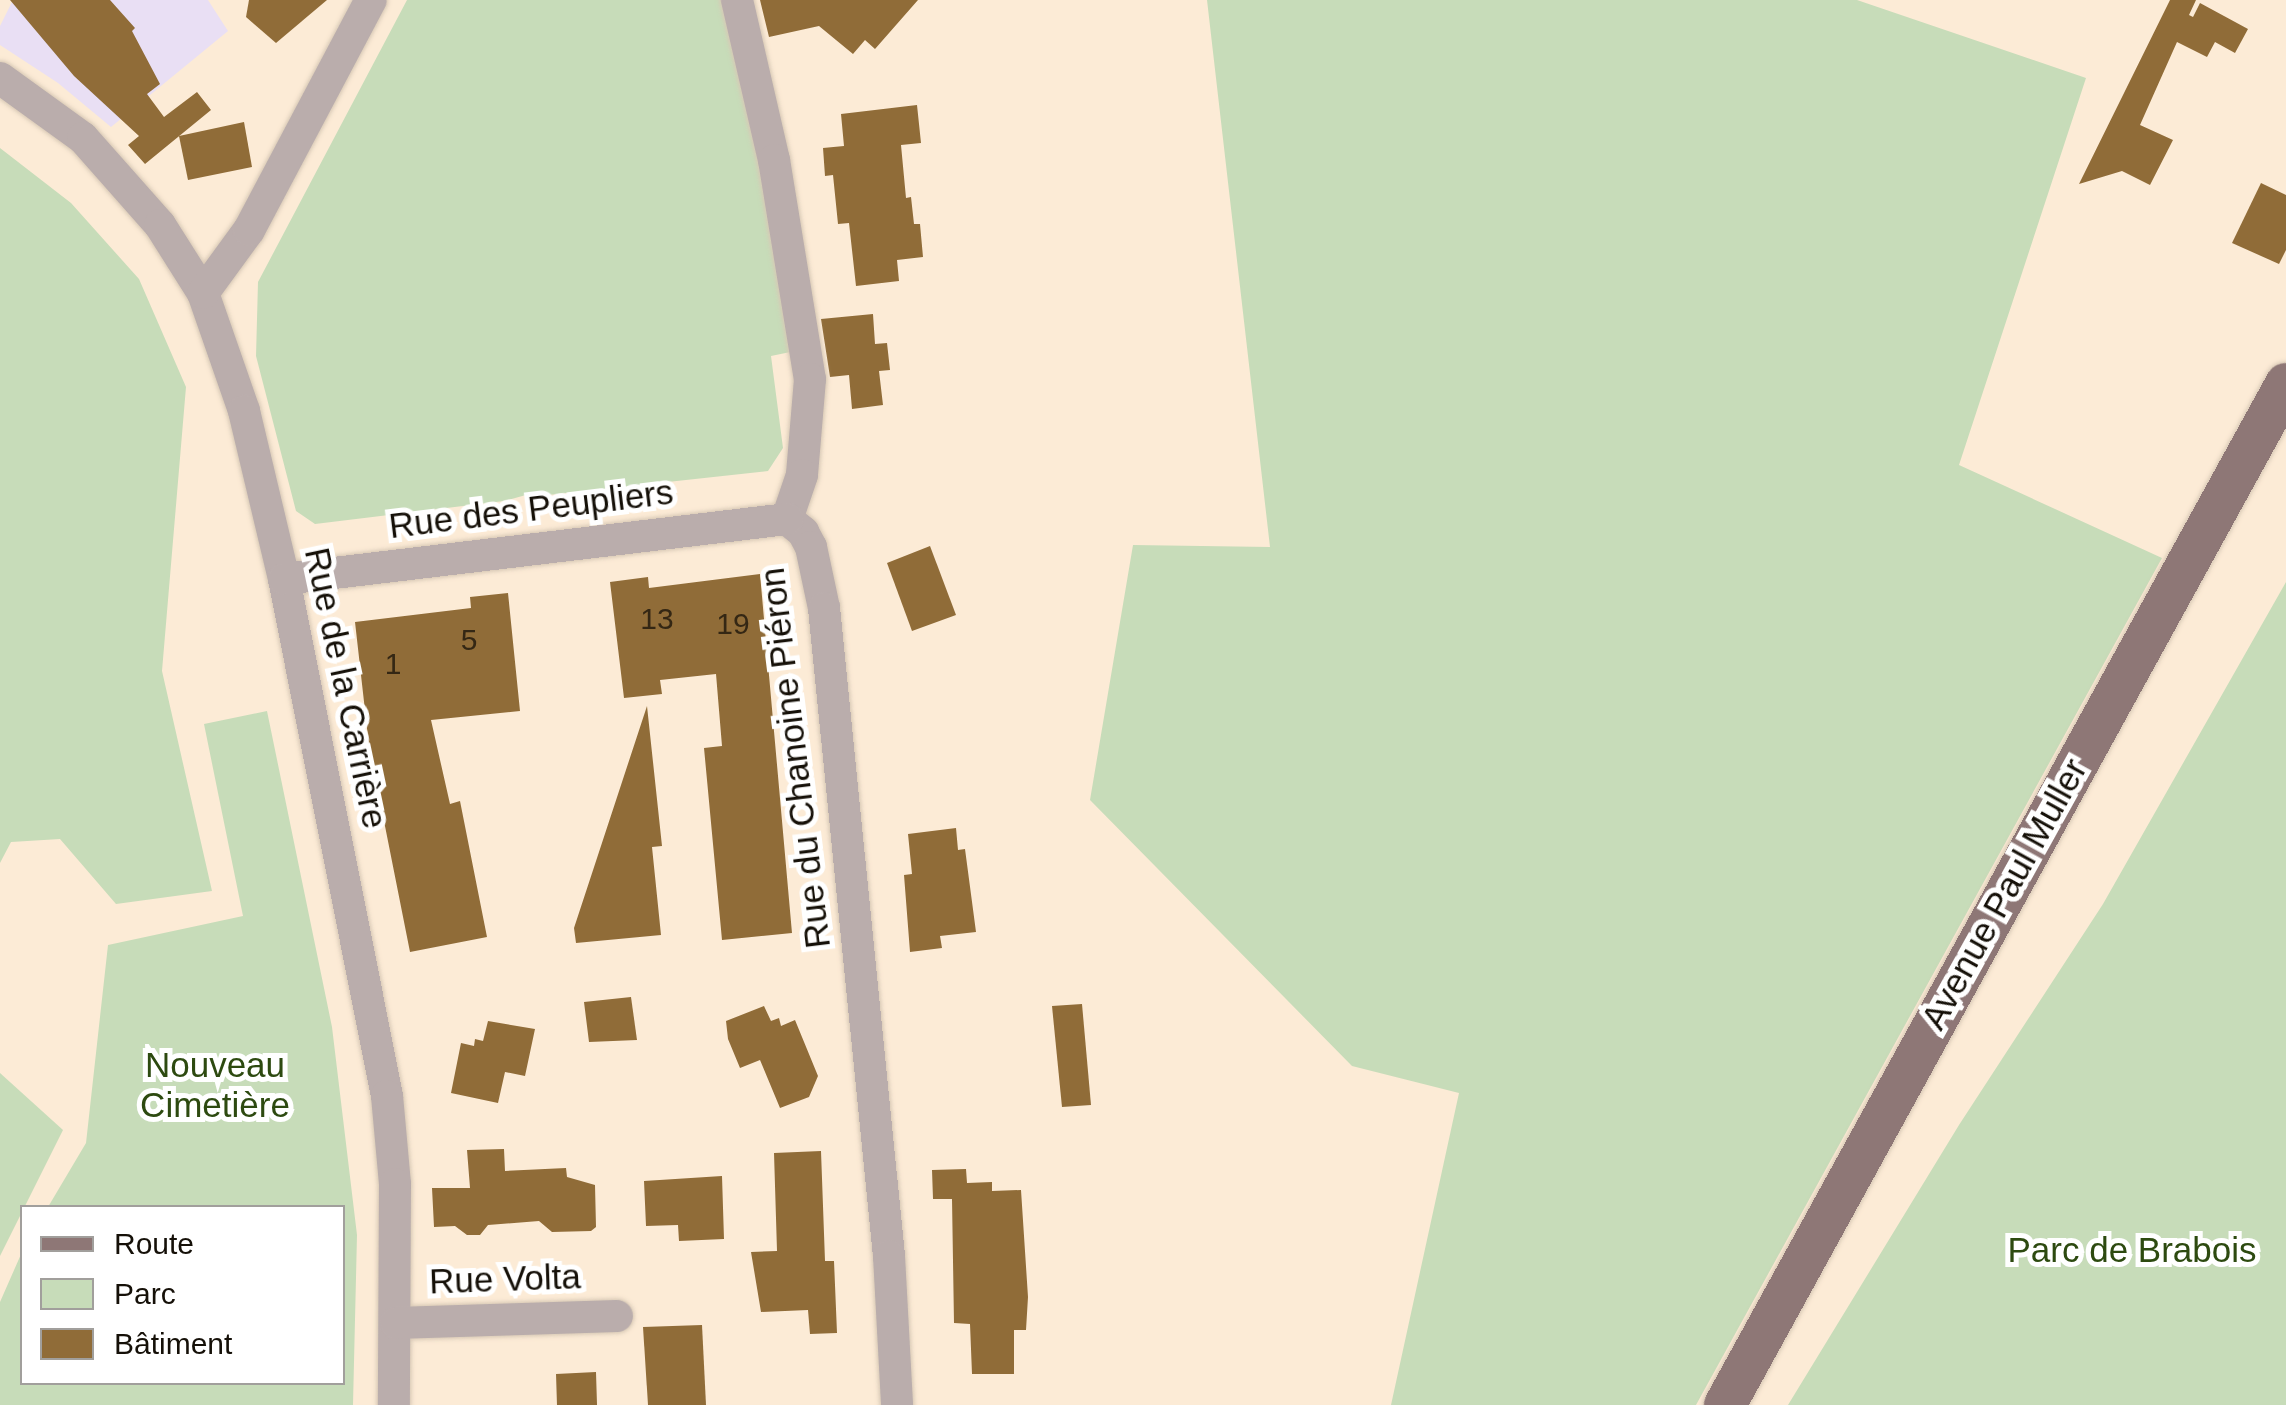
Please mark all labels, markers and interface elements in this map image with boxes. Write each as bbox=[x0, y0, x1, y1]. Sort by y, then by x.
street label: Rue des Peupliers bbox=[387, 471, 675, 547]
street label: Rue de la Carrière bbox=[296, 544, 396, 832]
street label: Rue du Chanoine Piéron bbox=[751, 565, 839, 951]
house number: 13 bbox=[640, 601, 674, 637]
house number: 19 bbox=[716, 606, 750, 642]
house number: 5 bbox=[461, 622, 477, 658]
house number: 1 bbox=[385, 646, 401, 682]
street label: Avenue Paul Muller bbox=[1912, 751, 2096, 1037]
park label: Nouveau Cimetière bbox=[140, 1044, 290, 1126]
legend bbox=[20, 1205, 345, 1385]
text: Route bbox=[114, 1227, 194, 1260]
park label: Parc de Brabois bbox=[2007, 1229, 2257, 1271]
street label: Rue Volta bbox=[428, 1255, 582, 1303]
text: Parc bbox=[114, 1277, 176, 1310]
text: Bâtiment bbox=[114, 1327, 232, 1360]

